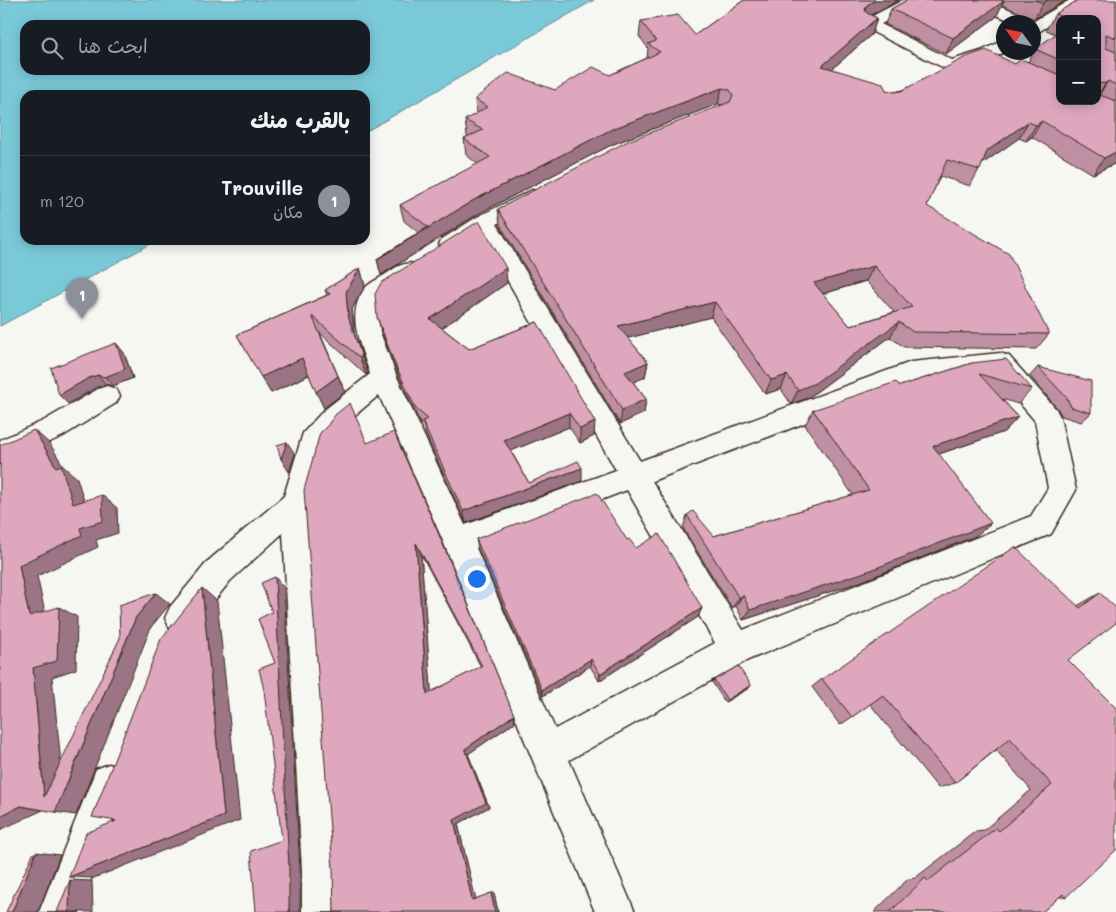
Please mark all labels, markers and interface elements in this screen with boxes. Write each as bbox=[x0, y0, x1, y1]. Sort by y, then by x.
north arrow bbox=[996, 15, 1041, 60]
map controls bbox=[1056, 15, 1101, 105]
button: + bbox=[1056, 15, 1101, 60]
search box bbox=[20, 20, 370, 75]
text: ابحث هنا bbox=[78, 33, 148, 58]
icon: search bbox=[38, 34, 66, 62]
button: − bbox=[1056, 60, 1101, 105]
text: بالقرب منك bbox=[250, 106, 350, 133]
text: Trouville bbox=[221, 175, 303, 200]
text: 120 m bbox=[40, 190, 84, 211]
text: 1 bbox=[330, 190, 338, 211]
text: مكان bbox=[273, 201, 303, 222]
pin: 1 bbox=[66, 278, 98, 319]
your location bbox=[464, 566, 490, 592]

